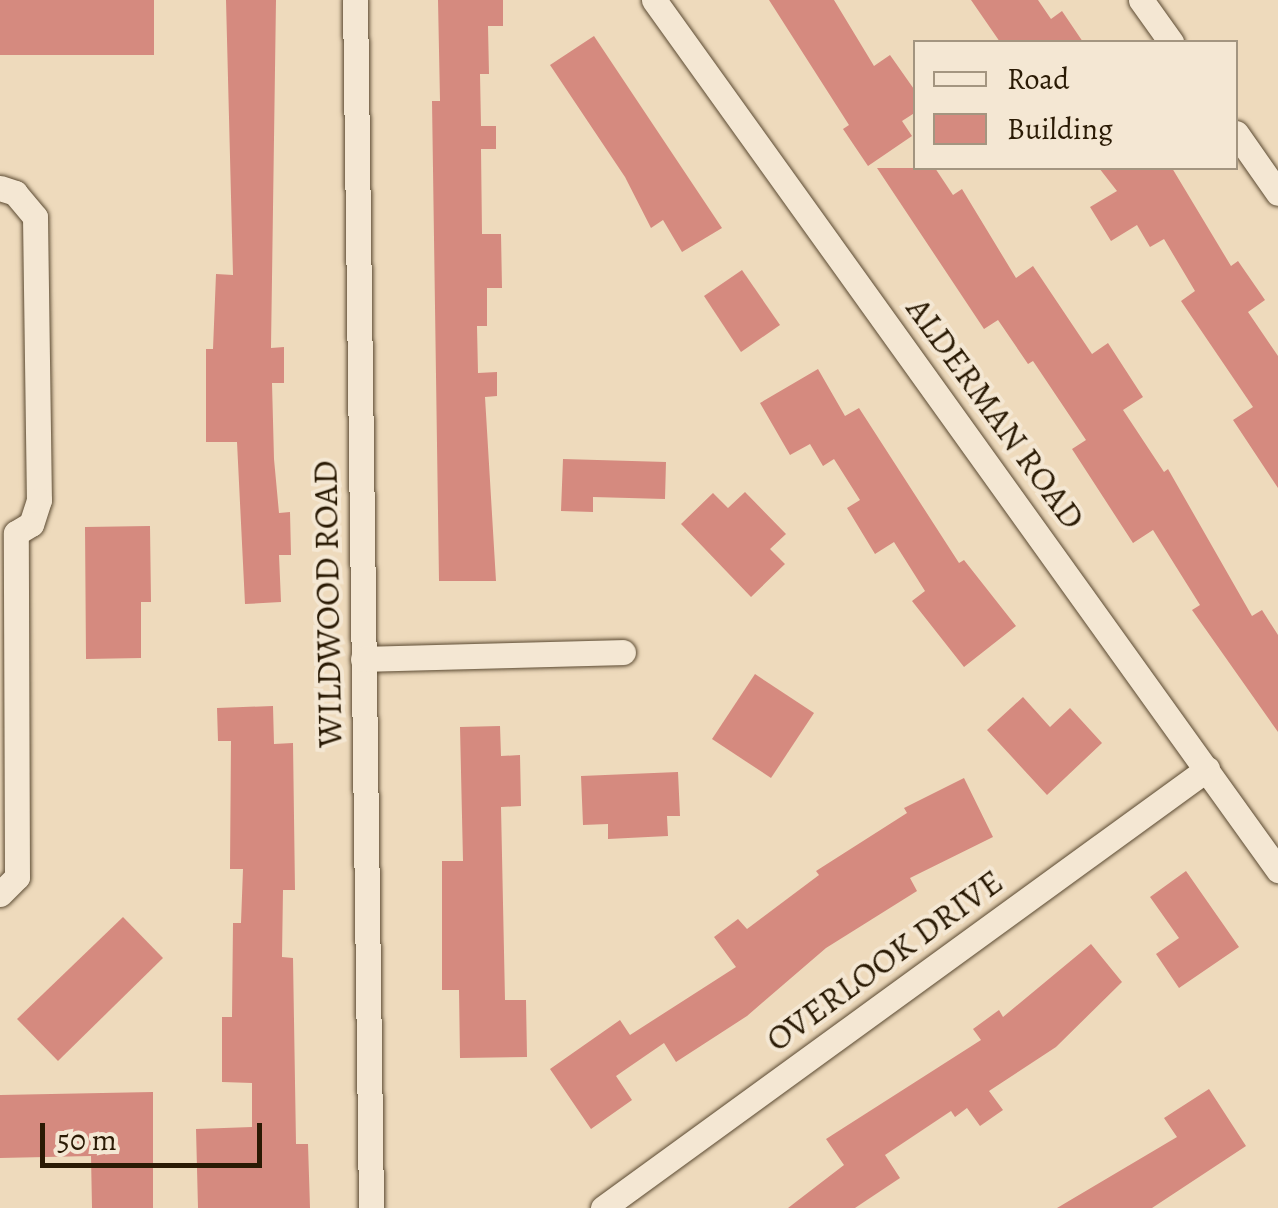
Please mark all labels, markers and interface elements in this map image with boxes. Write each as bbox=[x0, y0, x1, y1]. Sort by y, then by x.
legend bbox=[913, 40, 1238, 170]
text: Road bbox=[1007, 59, 1069, 99]
text: Building bbox=[1007, 109, 1113, 149]
street label: ALDERMAN ROAD bbox=[898, 289, 1094, 537]
street label: WILDWOOD ROAD bbox=[303, 460, 351, 748]
street label: OVERLOOK DRIVE bbox=[757, 860, 1011, 1060]
scale bar bbox=[45, 1103, 268, 1165]
text: 50 m bbox=[57, 1120, 117, 1160]

